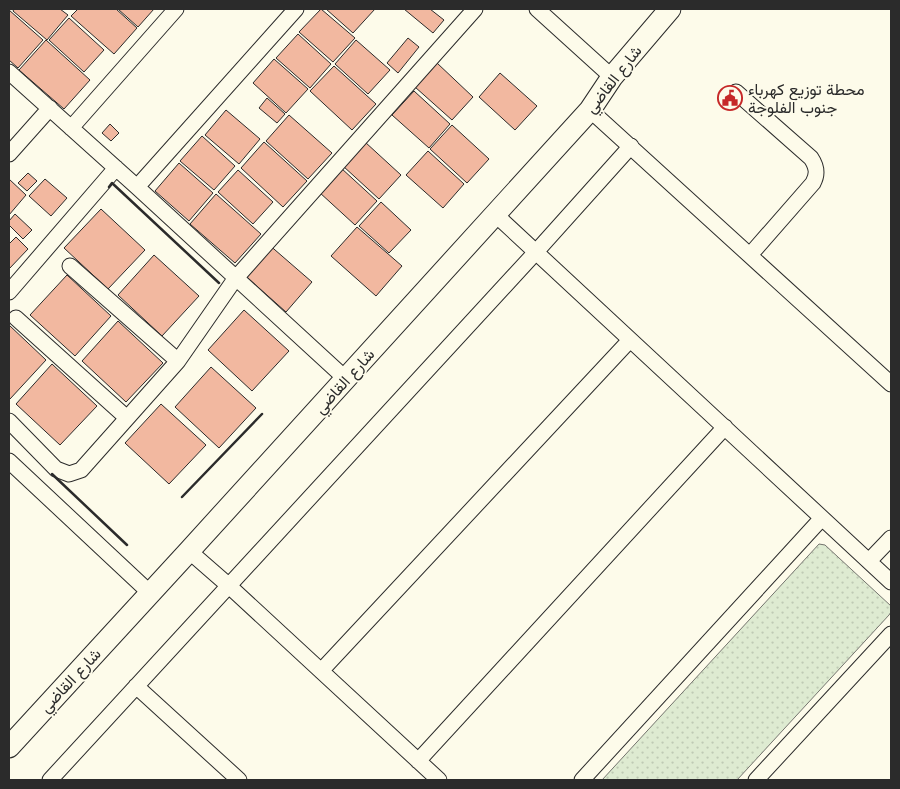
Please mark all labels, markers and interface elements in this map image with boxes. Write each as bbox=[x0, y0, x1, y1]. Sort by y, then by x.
street label: شارع القاضي bbox=[582, 42, 649, 119]
place label: محطة توزيع كهرباء جنوب الفلوجة bbox=[748, 81, 865, 118]
public building icon: محطة توزيع كهرباء جنوب الفلوجة bbox=[717, 85, 743, 111]
street label: شارع القاضي bbox=[311, 346, 381, 420]
street label: شارع القاضي bbox=[37, 645, 108, 719]

